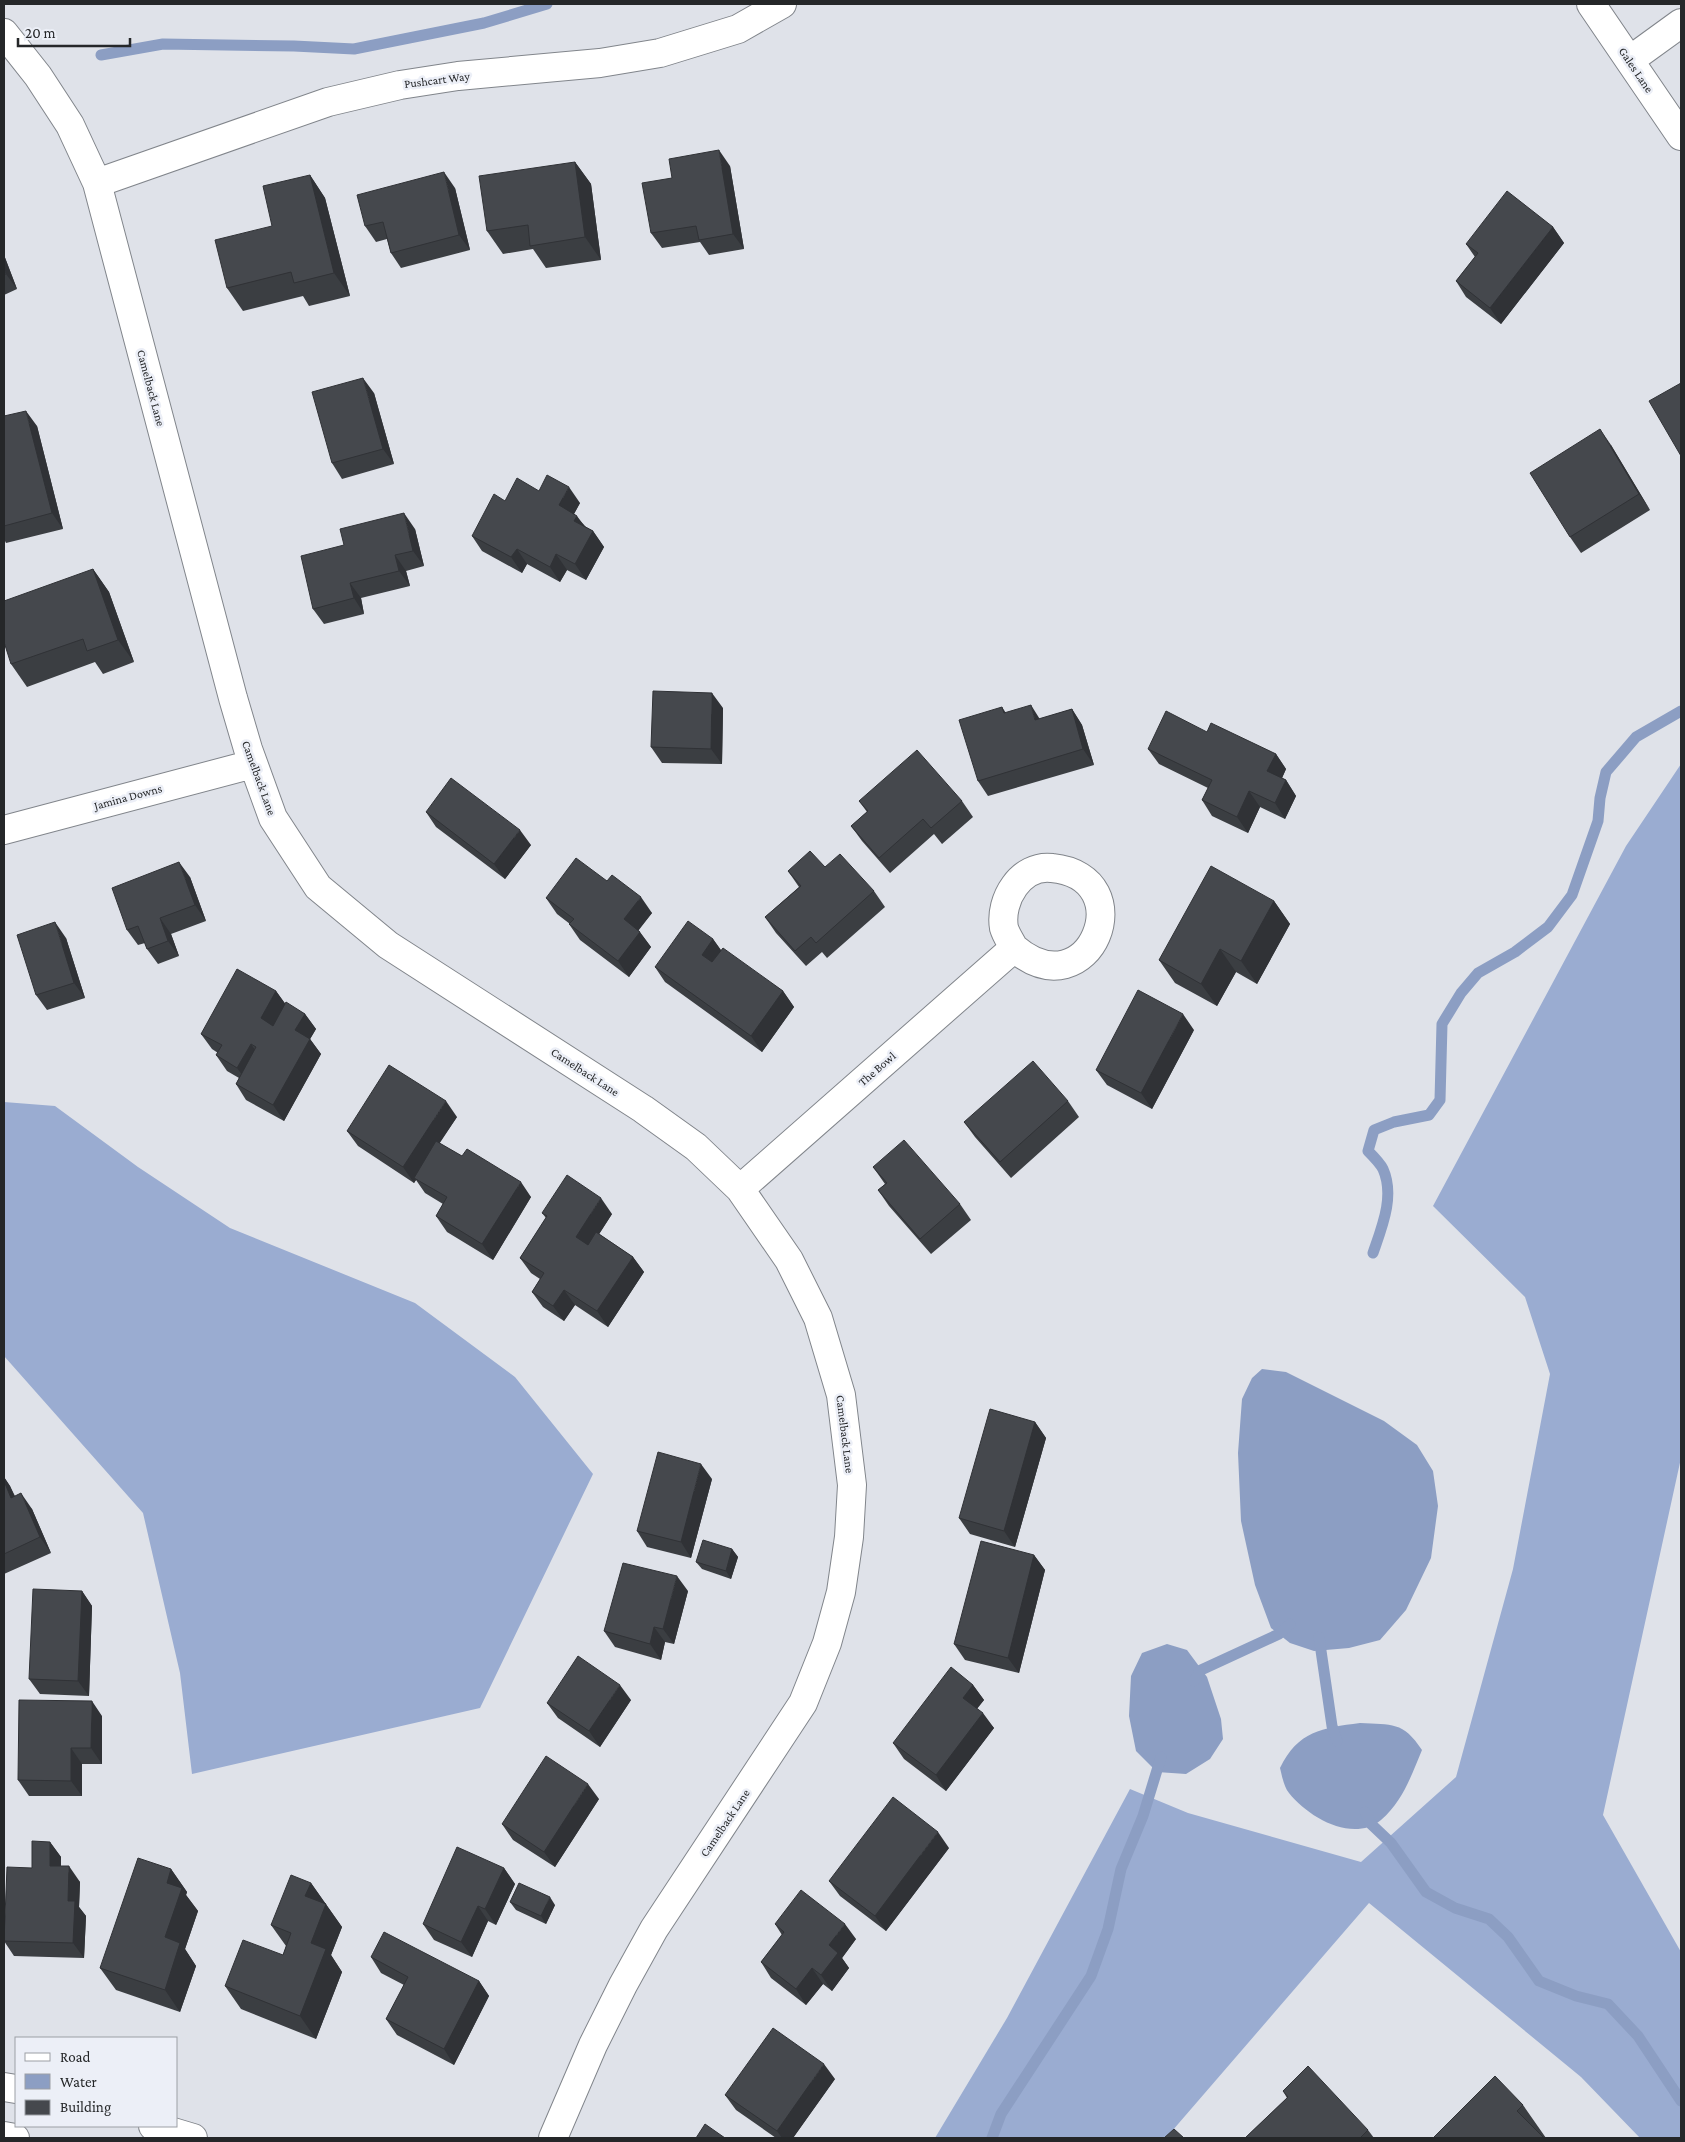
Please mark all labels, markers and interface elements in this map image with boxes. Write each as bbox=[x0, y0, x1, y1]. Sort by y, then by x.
scale bar bbox=[18, 15, 130, 47]
text: 20 m bbox=[25, 25, 56, 41]
street label: Gales Lane bbox=[1616, 45, 1656, 95]
street label: Pushcart Way bbox=[403, 69, 471, 91]
street label: Camelback Lane bbox=[134, 348, 168, 428]
street label: Camelback Lane bbox=[239, 739, 279, 817]
street label: Jamina Downs bbox=[91, 781, 164, 813]
street label: Camelback Lane bbox=[548, 1045, 622, 1099]
street label: The Bowl bbox=[855, 1049, 899, 1089]
street label: Camelback Lane bbox=[833, 1394, 857, 1474]
street label: Camelback Lane bbox=[697, 1787, 753, 1859]
legend bbox=[15, 2037, 178, 2127]
text: Road bbox=[60, 2049, 91, 2065]
text: Water bbox=[60, 2074, 97, 2090]
text: Building bbox=[60, 2099, 111, 2116]

